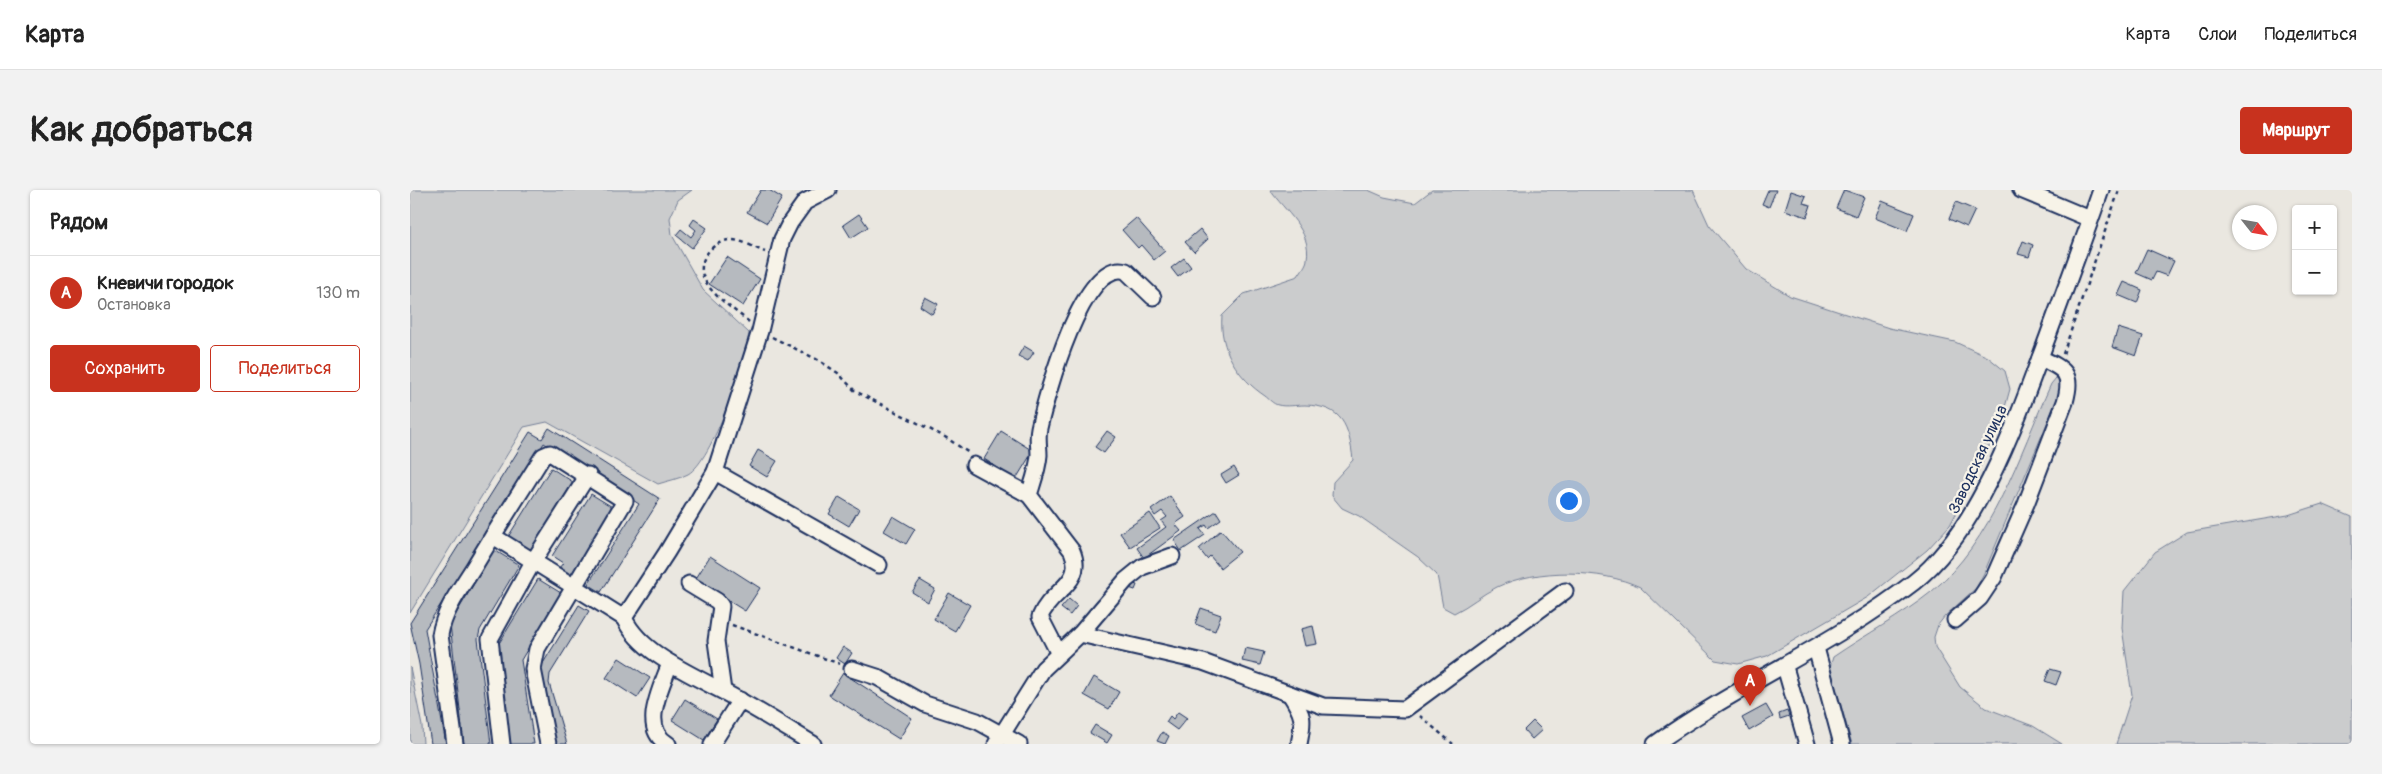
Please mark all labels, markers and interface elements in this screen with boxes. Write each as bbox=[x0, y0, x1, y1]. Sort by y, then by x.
text: Карта bbox=[25, 20, 84, 49]
text: Карта bbox=[2126, 23, 2170, 46]
text: Слои bbox=[2198, 23, 2236, 46]
text: Поделиться bbox=[2264, 23, 2357, 46]
button: Маршрут bbox=[2240, 107, 2352, 154]
text: Как добраться bbox=[30, 108, 253, 152]
north arrow bbox=[2232, 205, 2277, 250]
map controls bbox=[2292, 205, 2337, 295]
button: + bbox=[2292, 205, 2337, 250]
text: Рядом bbox=[50, 209, 108, 236]
button: − bbox=[2292, 250, 2337, 295]
text: Кневичи городок bbox=[97, 271, 234, 295]
text: A bbox=[61, 283, 71, 303]
text: 130 m bbox=[316, 283, 360, 303]
text: Остановка bbox=[97, 295, 171, 315]
button: Сохранить bbox=[50, 345, 200, 392]
button: Поделиться bbox=[210, 345, 360, 392]
street label: Заводская улица bbox=[1944, 402, 2012, 517]
your location bbox=[1556, 488, 1582, 514]
pin: A bbox=[1734, 665, 1766, 706]

